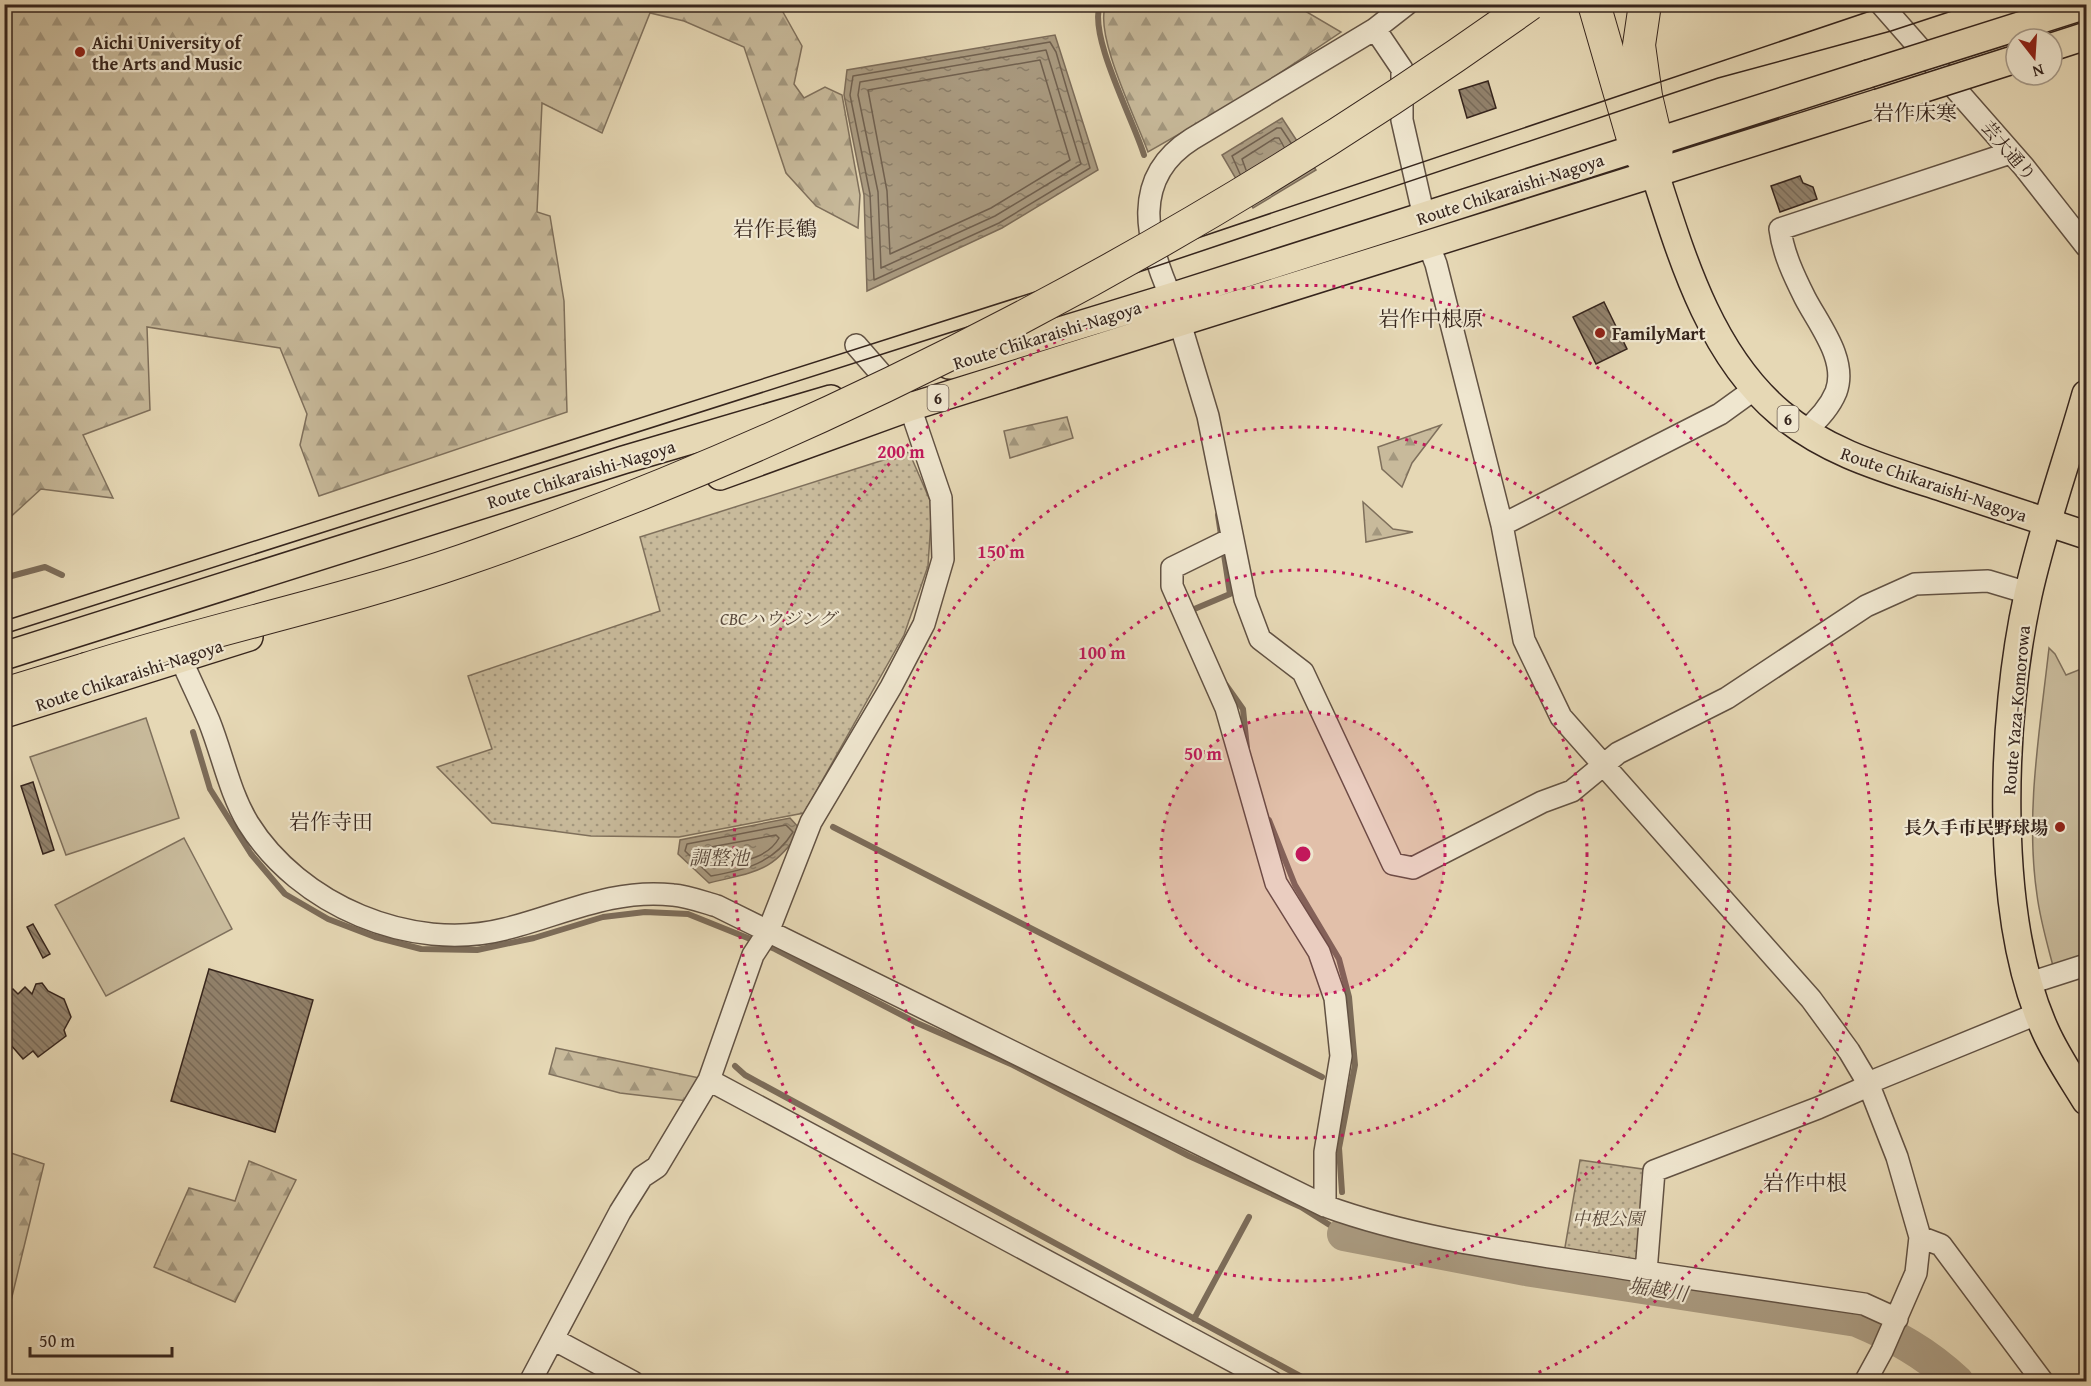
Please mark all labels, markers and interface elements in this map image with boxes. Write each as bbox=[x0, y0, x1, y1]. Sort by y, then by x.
north arrow bbox=[2004, 27, 2064, 87]
place label: Aichi University of the Arts and Music bbox=[92, 29, 243, 77]
marker: Aichi University of the Arts and Music bbox=[73, 45, 87, 59]
text: N bbox=[2029, 58, 2047, 84]
district label: 岩作床寒 bbox=[1873, 97, 1957, 128]
street label: 芸大通り bbox=[1975, 115, 2043, 187]
street label: Route Chikaraishi-Nagoya bbox=[1413, 146, 1608, 232]
district label: 岩作長鶴 bbox=[733, 213, 817, 244]
street label: Route Chikaraishi-Nagoya bbox=[950, 293, 1145, 376]
district label: 岩作中根原 bbox=[1379, 303, 1484, 334]
place label: FamilyMart bbox=[1612, 320, 1706, 347]
marker: FamilyMart bbox=[1593, 326, 1607, 340]
road number: 6 bbox=[928, 385, 948, 411]
road number: 6 bbox=[1778, 406, 1798, 432]
street label: Route Chikaraishi-Nagoya bbox=[484, 432, 679, 515]
text: 200 m bbox=[877, 438, 925, 465]
street label: Route Chikaraishi-Nagoya bbox=[1837, 439, 2031, 529]
text: 150 m bbox=[977, 538, 1025, 565]
park label: CBCハウジング bbox=[720, 605, 840, 632]
street label: Route Yaza-Komorowa bbox=[1995, 624, 2037, 796]
street label: Route Chikaraishi-Nagoya bbox=[32, 632, 227, 718]
text: 100 m bbox=[1078, 639, 1126, 666]
text: 50 m bbox=[1184, 740, 1223, 767]
district label: 岩作寺田 bbox=[289, 806, 373, 837]
place label: 長久手市民野球場 bbox=[1904, 814, 2048, 841]
marker: 長久手市民野球場 bbox=[2053, 820, 2067, 834]
water label: 調整池 bbox=[689, 843, 751, 872]
centre of rings bbox=[1293, 844, 1313, 864]
district label: 岩作中根 bbox=[1763, 1167, 1847, 1198]
park label: 中根公園 bbox=[1572, 1205, 1647, 1232]
water label: 堀越川 bbox=[1626, 1270, 1692, 1308]
scale bar bbox=[30, 1320, 172, 1358]
text: 50 m bbox=[39, 1327, 75, 1354]

